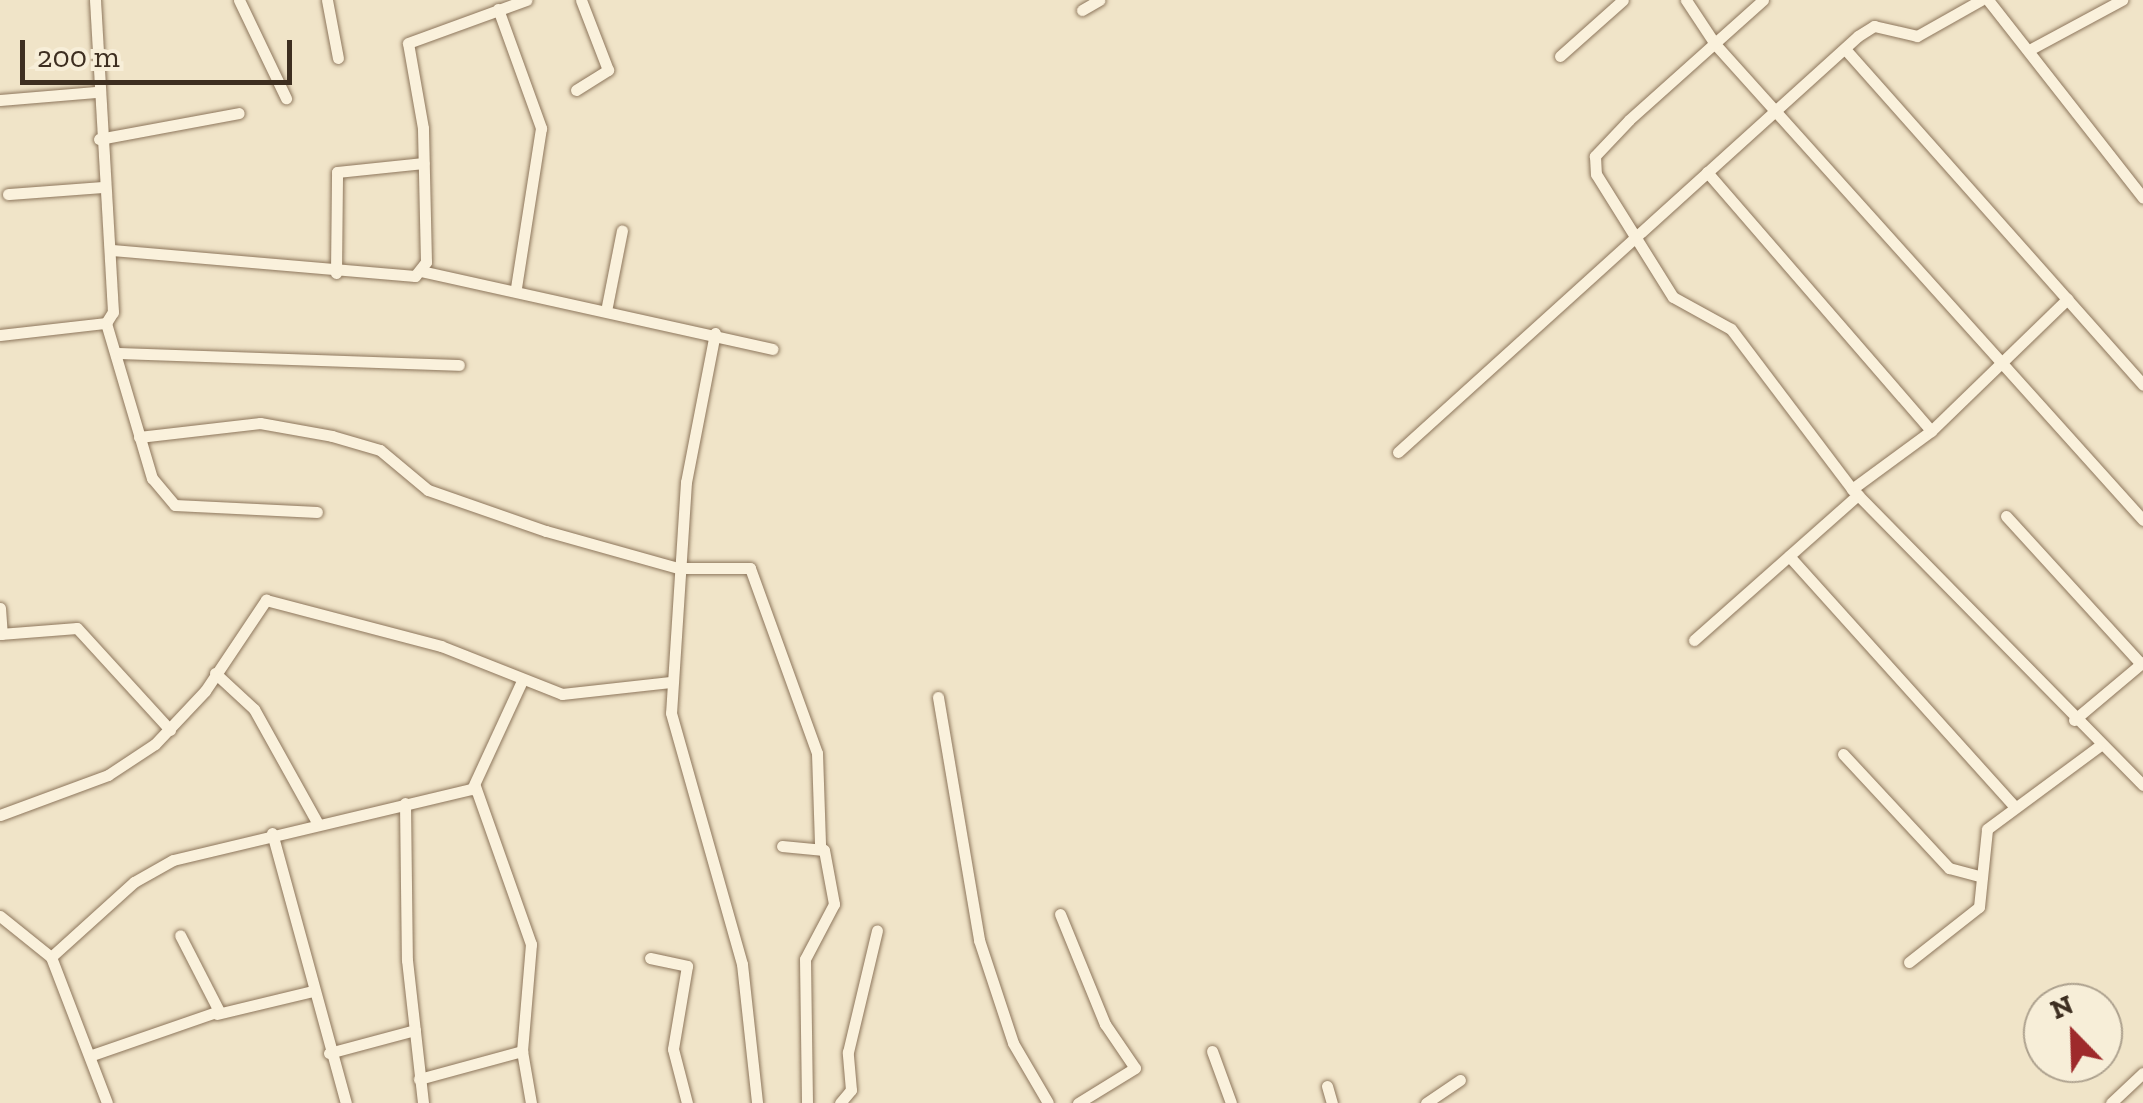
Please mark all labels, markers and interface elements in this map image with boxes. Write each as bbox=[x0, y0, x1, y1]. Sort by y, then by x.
scale bar bbox=[25, 20, 298, 82]
text: 200 m bbox=[37, 39, 120, 75]
north arrow bbox=[2023, 983, 2123, 1083]
text: N bbox=[2046, 987, 2078, 1026]

